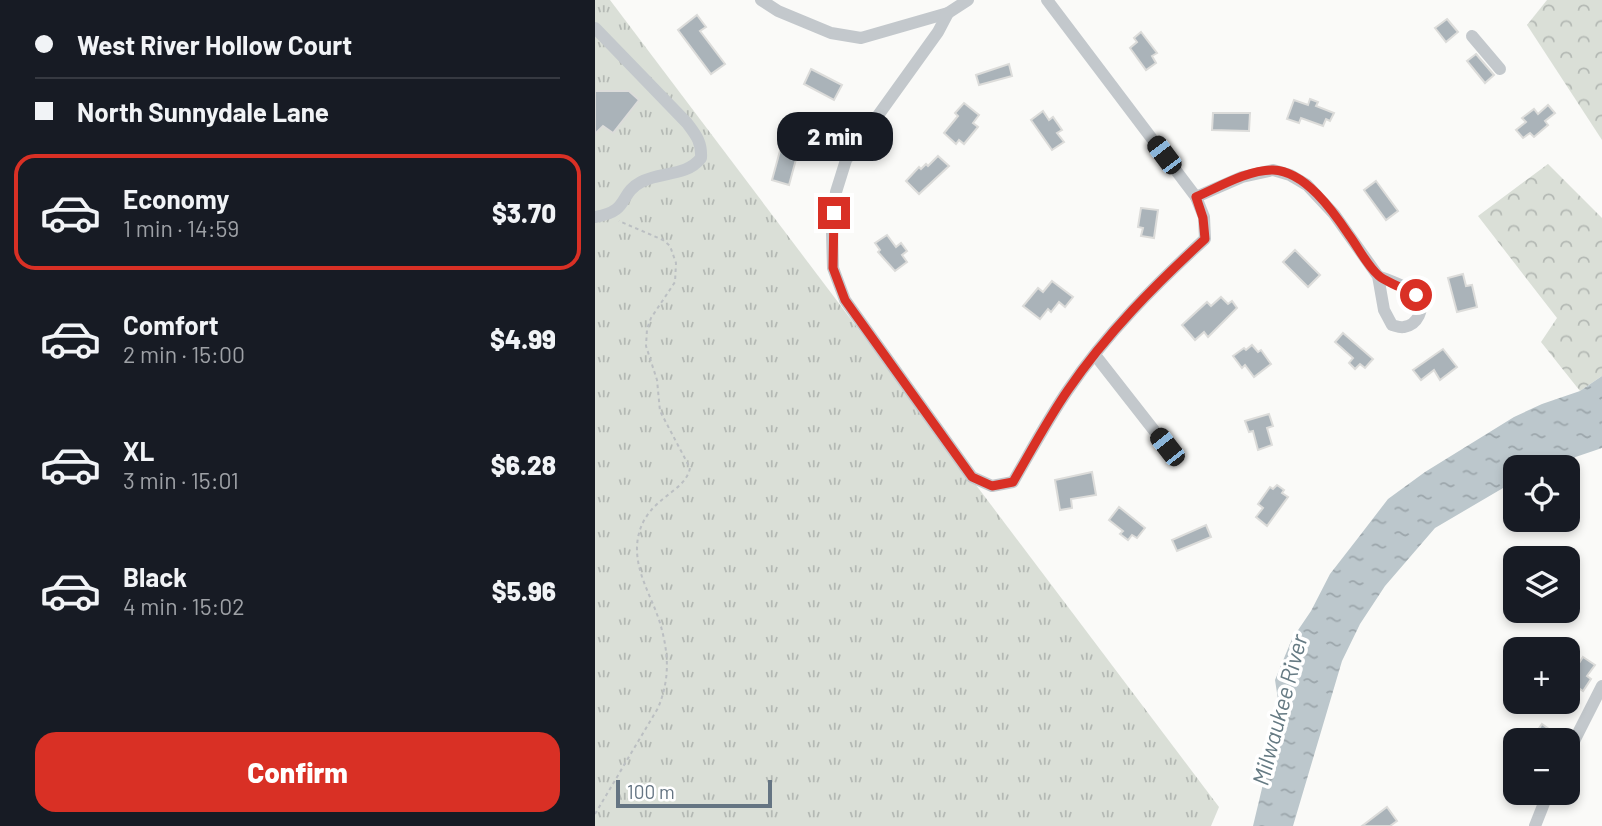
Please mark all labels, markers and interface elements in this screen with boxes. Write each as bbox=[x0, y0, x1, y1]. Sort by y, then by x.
text: West River Hollow Court bbox=[77, 29, 352, 60]
text: North Sunnydale Lane bbox=[77, 96, 329, 127]
callout: 2 min bbox=[776, 111, 892, 160]
text: 2 min bbox=[807, 122, 863, 150]
car bbox=[1143, 132, 1186, 178]
icon: car bbox=[39, 181, 102, 244]
text: Economy bbox=[123, 183, 229, 214]
text: $3.70 bbox=[492, 197, 556, 228]
route end bbox=[818, 197, 850, 229]
text: 1 min · 14:59 bbox=[123, 214, 239, 242]
route start bbox=[1400, 279, 1432, 311]
icon: car bbox=[39, 307, 102, 370]
text: Comfort bbox=[123, 309, 219, 340]
text: $4.99 bbox=[490, 323, 556, 354]
text: 2 min · 15:00 bbox=[123, 340, 245, 368]
car bbox=[1146, 424, 1189, 470]
icon: car bbox=[39, 433, 102, 496]
text: XL bbox=[123, 435, 154, 466]
text: $6.28 bbox=[491, 449, 556, 480]
map controls bbox=[1503, 455, 1580, 805]
button: locate bbox=[1503, 455, 1580, 532]
text: 3 min · 15:01 bbox=[123, 466, 239, 494]
button: layers bbox=[1503, 546, 1580, 623]
icon: car bbox=[39, 559, 102, 622]
text: Black bbox=[123, 561, 187, 592]
text: $5.96 bbox=[492, 575, 556, 606]
text: 4 min · 15:02 bbox=[123, 592, 245, 620]
water label: Milwaukee River bbox=[1245, 630, 1313, 788]
button: + bbox=[1503, 637, 1580, 714]
button: − bbox=[1503, 728, 1580, 805]
button: Confirm bbox=[35, 732, 560, 812]
scale bar bbox=[616, 777, 772, 809]
text: 100 m bbox=[627, 780, 675, 803]

